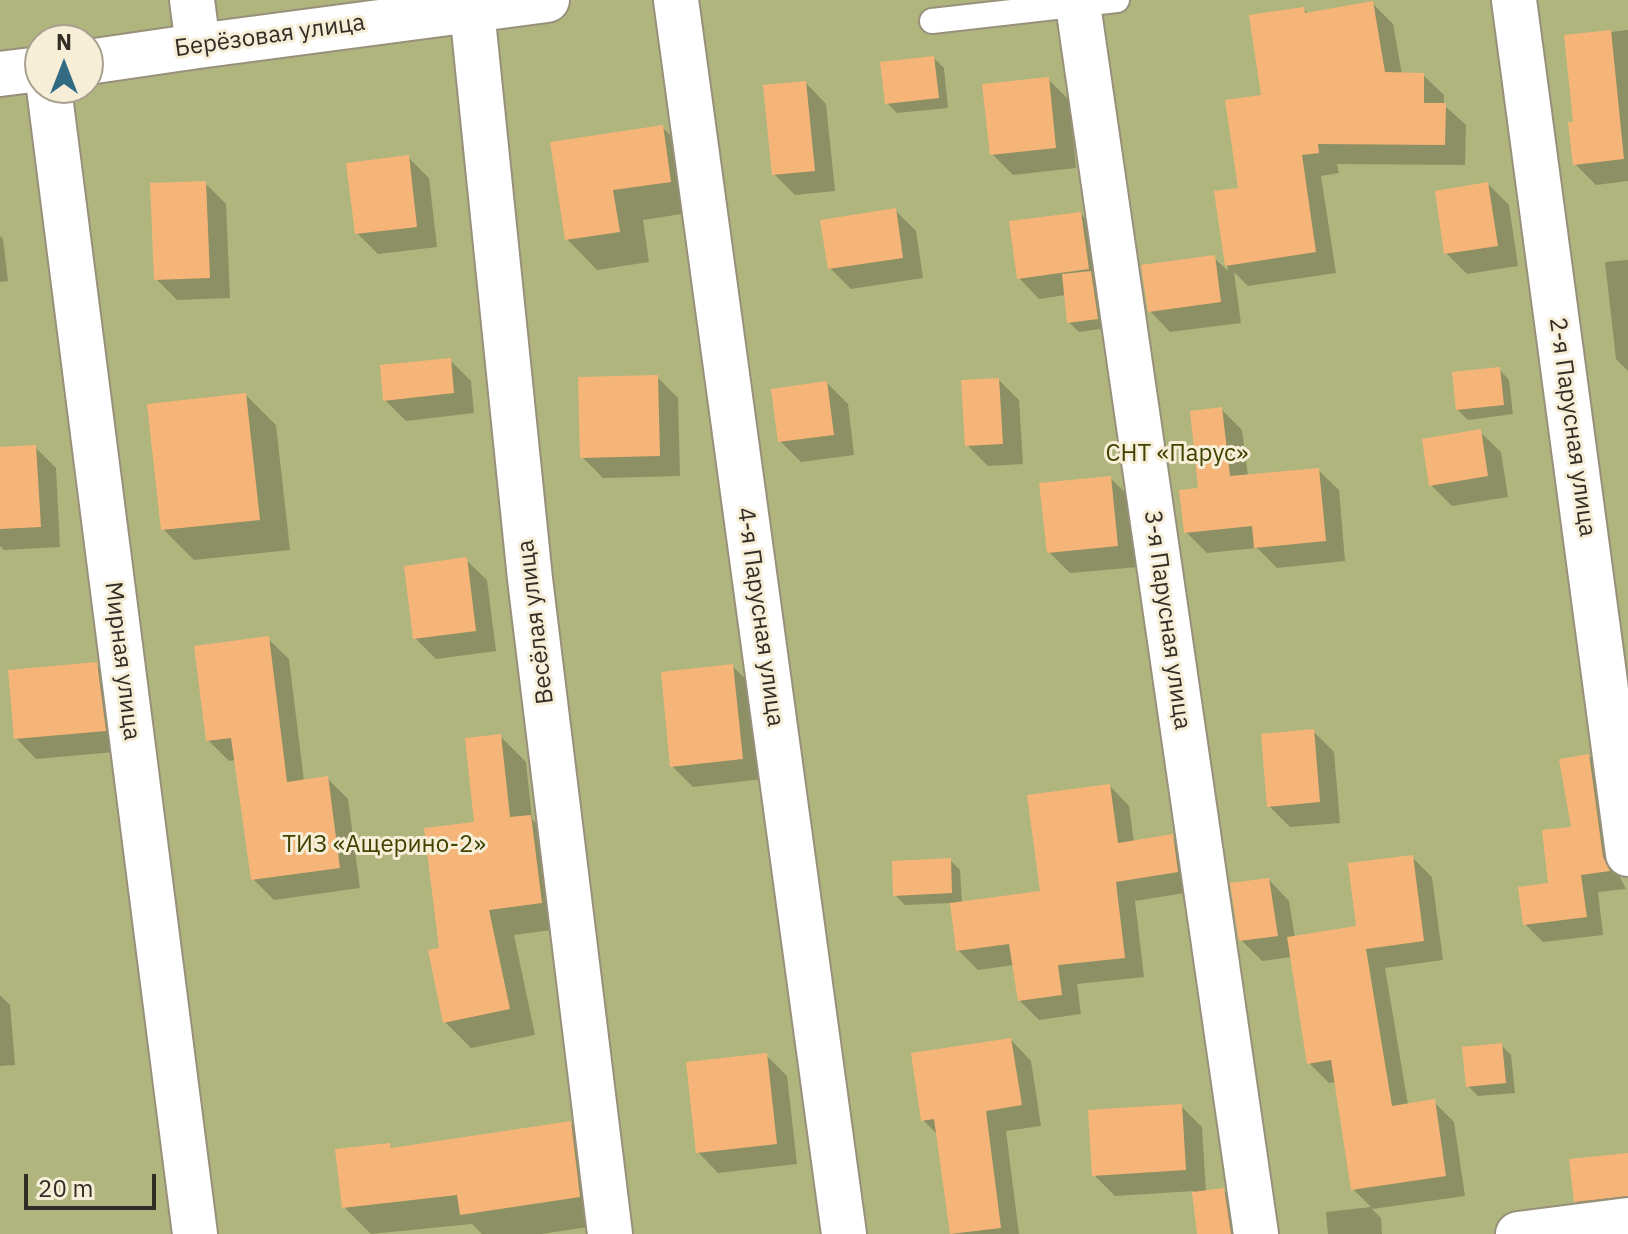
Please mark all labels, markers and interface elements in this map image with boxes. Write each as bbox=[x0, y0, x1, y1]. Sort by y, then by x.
street label: Берёзовая улица bbox=[173, 8, 367, 64]
north arrow bbox=[24, 24, 104, 104]
text: N bbox=[56, 27, 72, 56]
street label: 2-я Парусная улица bbox=[1542, 315, 1602, 539]
park label: СНТ «Парус» bbox=[1106, 440, 1248, 468]
street label: 4-я Парусная улица bbox=[730, 505, 790, 729]
street label: 3-я Парусная улица bbox=[1137, 508, 1197, 732]
street label: Весёлая улица bbox=[512, 538, 560, 706]
street label: Мирная улица bbox=[98, 580, 146, 742]
park label: ТИЗ «Ащерино-2» bbox=[282, 831, 486, 859]
scale bar bbox=[28, 1158, 160, 1208]
text: 20 m bbox=[38, 1172, 93, 1204]

